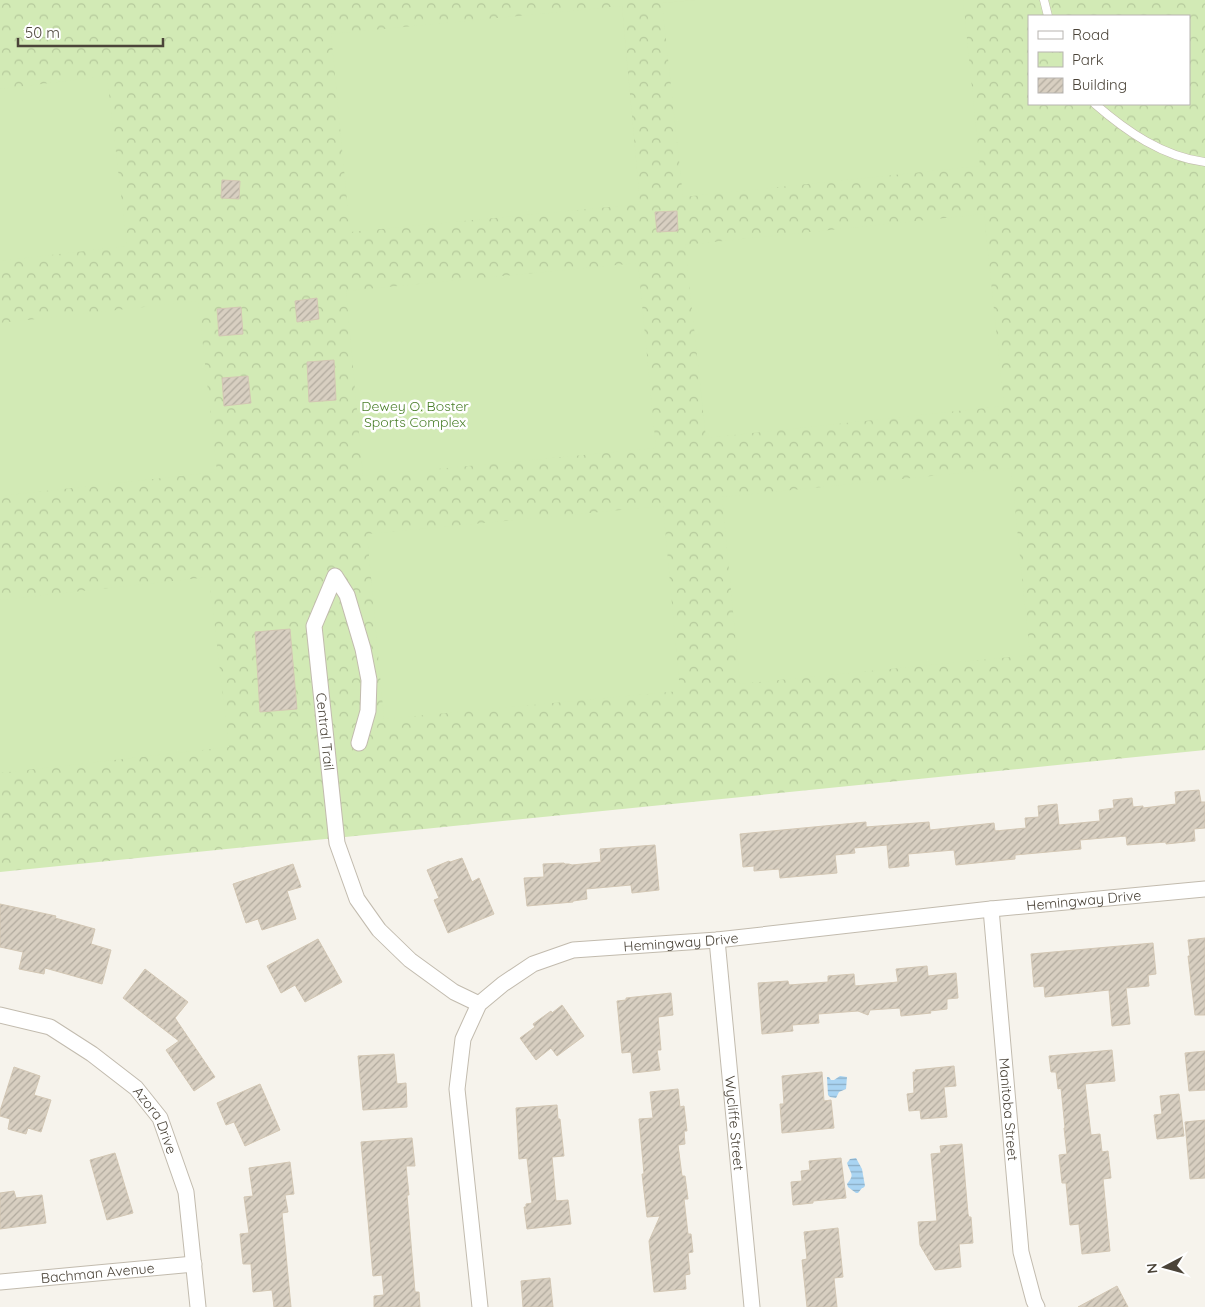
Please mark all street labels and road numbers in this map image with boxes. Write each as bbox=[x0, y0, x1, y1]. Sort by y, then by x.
street label: Central Trail bbox=[312, 692, 338, 771]
street label: Hemingway Drive bbox=[1026, 886, 1142, 915]
street label: Hemingway Drive bbox=[623, 929, 739, 955]
street label: Manitoba Street bbox=[995, 1057, 1022, 1162]
street label: Wycliffe Street bbox=[721, 1075, 748, 1172]
street label: Azora Drive bbox=[129, 1083, 181, 1156]
street label: Bachman Avenue bbox=[40, 1259, 155, 1287]

